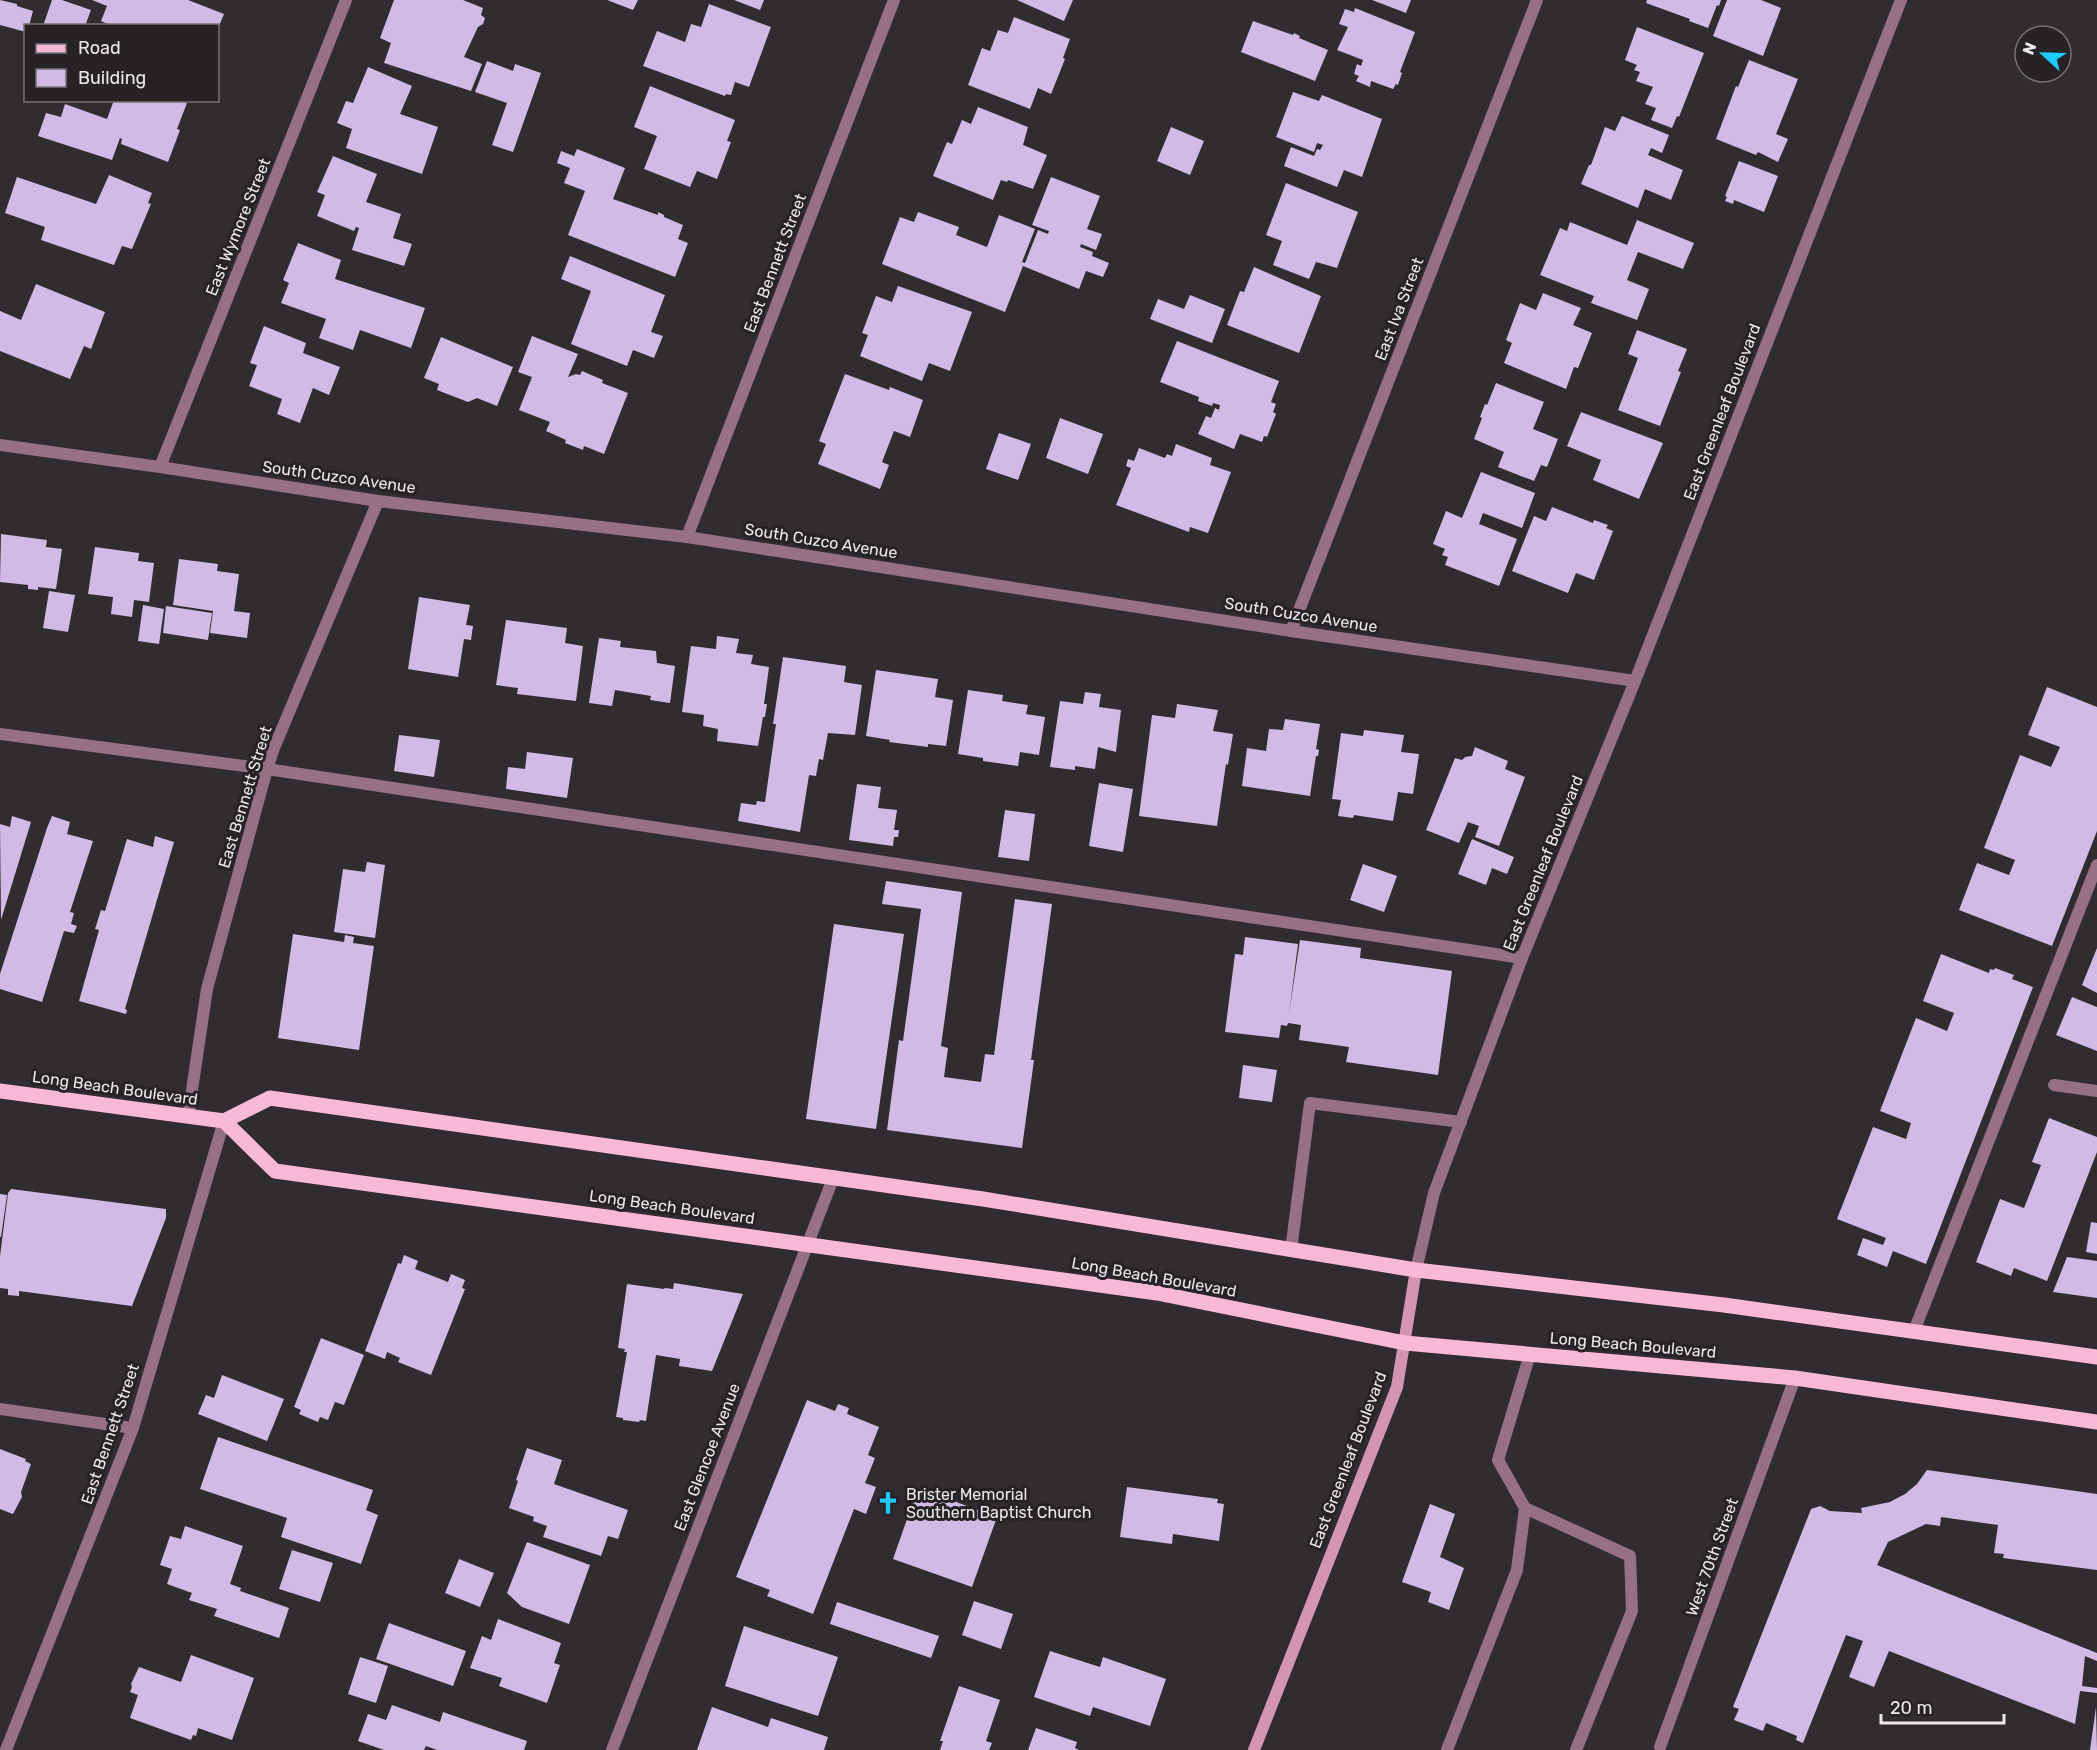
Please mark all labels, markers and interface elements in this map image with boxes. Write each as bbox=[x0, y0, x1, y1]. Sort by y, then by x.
legend bbox=[24, 24, 219, 102]
north arrow bbox=[2013, 24, 2073, 84]
text: Road bbox=[78, 37, 121, 59]
text: N bbox=[2019, 40, 2041, 57]
text: Building bbox=[78, 67, 146, 89]
street label: East Wymore Street bbox=[202, 155, 274, 299]
street label: East Bennett Street bbox=[740, 191, 810, 335]
street label: East Iva Street bbox=[1371, 255, 1427, 363]
street label: East Greenleaf Boulevard bbox=[1680, 321, 1764, 503]
street label: South Cuzco Avenue bbox=[261, 457, 417, 497]
street label: South Cuzco Avenue bbox=[743, 520, 899, 562]
street label: South Cuzco Avenue bbox=[1223, 594, 1379, 636]
street label: East Bennett Street bbox=[214, 724, 276, 870]
street label: East Greenleaf Boulevard bbox=[1499, 773, 1587, 953]
street label: Long Beach Boulevard bbox=[31, 1067, 199, 1109]
street label: Long Beach Boulevard bbox=[588, 1186, 756, 1228]
street label: Long Beach Boulevard bbox=[1070, 1253, 1238, 1301]
street label: Long Beach Boulevard bbox=[1549, 1328, 1717, 1362]
street label: East Bennett Street bbox=[77, 1361, 143, 1507]
street label: East Greenleaf Boulevard bbox=[1306, 1369, 1390, 1551]
street label: East Glencoe Avenue bbox=[670, 1380, 744, 1534]
place label: Brister Memorial Southern Baptist Church bbox=[906, 1485, 1091, 1522]
church icon: Brister Memorial Southern Baptist Church bbox=[875, 1490, 901, 1516]
street label: West 70th Street bbox=[1682, 1495, 1742, 1619]
scale bar bbox=[1881, 1687, 2004, 1725]
text: 20 m bbox=[1890, 1697, 1932, 1719]

